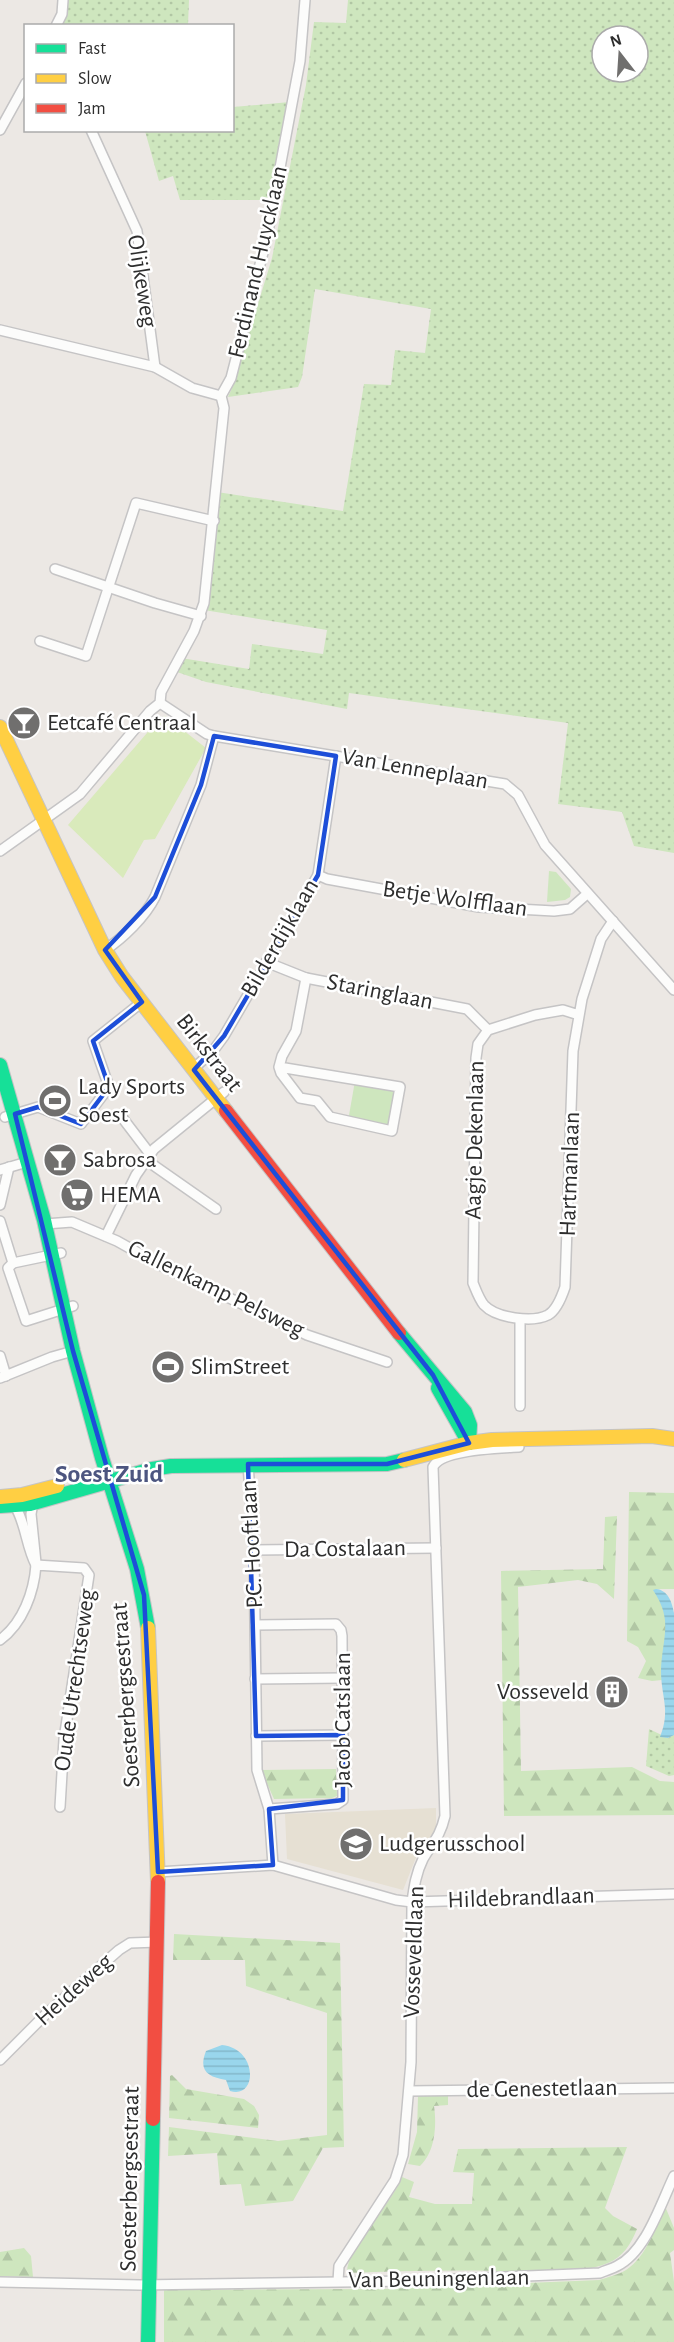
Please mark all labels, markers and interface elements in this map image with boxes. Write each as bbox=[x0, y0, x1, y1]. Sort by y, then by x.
legend bbox=[24, 24, 234, 132]
north arrow bbox=[590, 24, 650, 84]
text: N bbox=[608, 31, 624, 50]
text: Fast bbox=[78, 40, 106, 58]
text: Slow bbox=[78, 70, 111, 88]
text: Jam bbox=[78, 100, 106, 118]
street label: Ferdinand Huycklaan bbox=[224, 163, 292, 361]
street label: Olijkeweg bbox=[123, 233, 161, 329]
bar icon: Eetcafé Centraal bbox=[6, 705, 42, 741]
place label: Eetcafé Centraal bbox=[47, 711, 197, 735]
street label: Van Lenneplaan bbox=[340, 744, 490, 794]
street label: Bilderdijklaan bbox=[237, 875, 323, 1001]
street label: Betje Wolfflaan bbox=[381, 877, 529, 921]
street label: Staringlaan bbox=[325, 970, 435, 1014]
street label: Birkstraat bbox=[171, 1010, 247, 1097]
street label: Aagje Dekenlaan bbox=[462, 1060, 488, 1220]
place label: Lady Sports Soest bbox=[78, 1075, 185, 1127]
sports icon: Lady Sports Soest bbox=[37, 1083, 73, 1119]
street label: Hartmanlaan bbox=[556, 1111, 584, 1237]
bar icon: Sabrosa bbox=[42, 1142, 78, 1178]
place label: Sabrosa bbox=[83, 1148, 157, 1172]
supermarket icon: HEMA bbox=[59, 1177, 95, 1213]
place label: HEMA bbox=[100, 1183, 161, 1207]
street label: Gallenkamp Pelsweg bbox=[124, 1236, 308, 1342]
sports icon: SlimStreet bbox=[150, 1349, 186, 1385]
place label: SlimStreet bbox=[191, 1355, 290, 1379]
district label: Soest Zuid bbox=[55, 1461, 163, 1487]
street label: P.C. Hooftlaan bbox=[237, 1479, 267, 1609]
street label: Da Costalaan bbox=[284, 1536, 406, 1562]
street label: Oude Utrechtseweg bbox=[50, 1587, 100, 1773]
street label: Soesterbergsestraat bbox=[108, 1601, 144, 1788]
street label: Jacob Catslaan bbox=[331, 1652, 355, 1788]
building icon: Vosseveld bbox=[594, 1674, 630, 1710]
place label: Vosseveld bbox=[497, 1680, 589, 1704]
school or university icon: Ludgerusschool bbox=[338, 1826, 374, 1862]
place label: Ludgerusschool bbox=[379, 1832, 525, 1856]
street label: Hildebrandlaan bbox=[447, 1883, 595, 1913]
street label: Vosseveldlaan bbox=[400, 1885, 428, 2019]
street label: Heideweg bbox=[31, 1949, 117, 2031]
street label: de Genestetlaan bbox=[466, 2076, 618, 2102]
street label: Soesterbergsestraat bbox=[116, 2086, 144, 2272]
street label: Van Beuningenlaan bbox=[348, 2265, 530, 2293]

